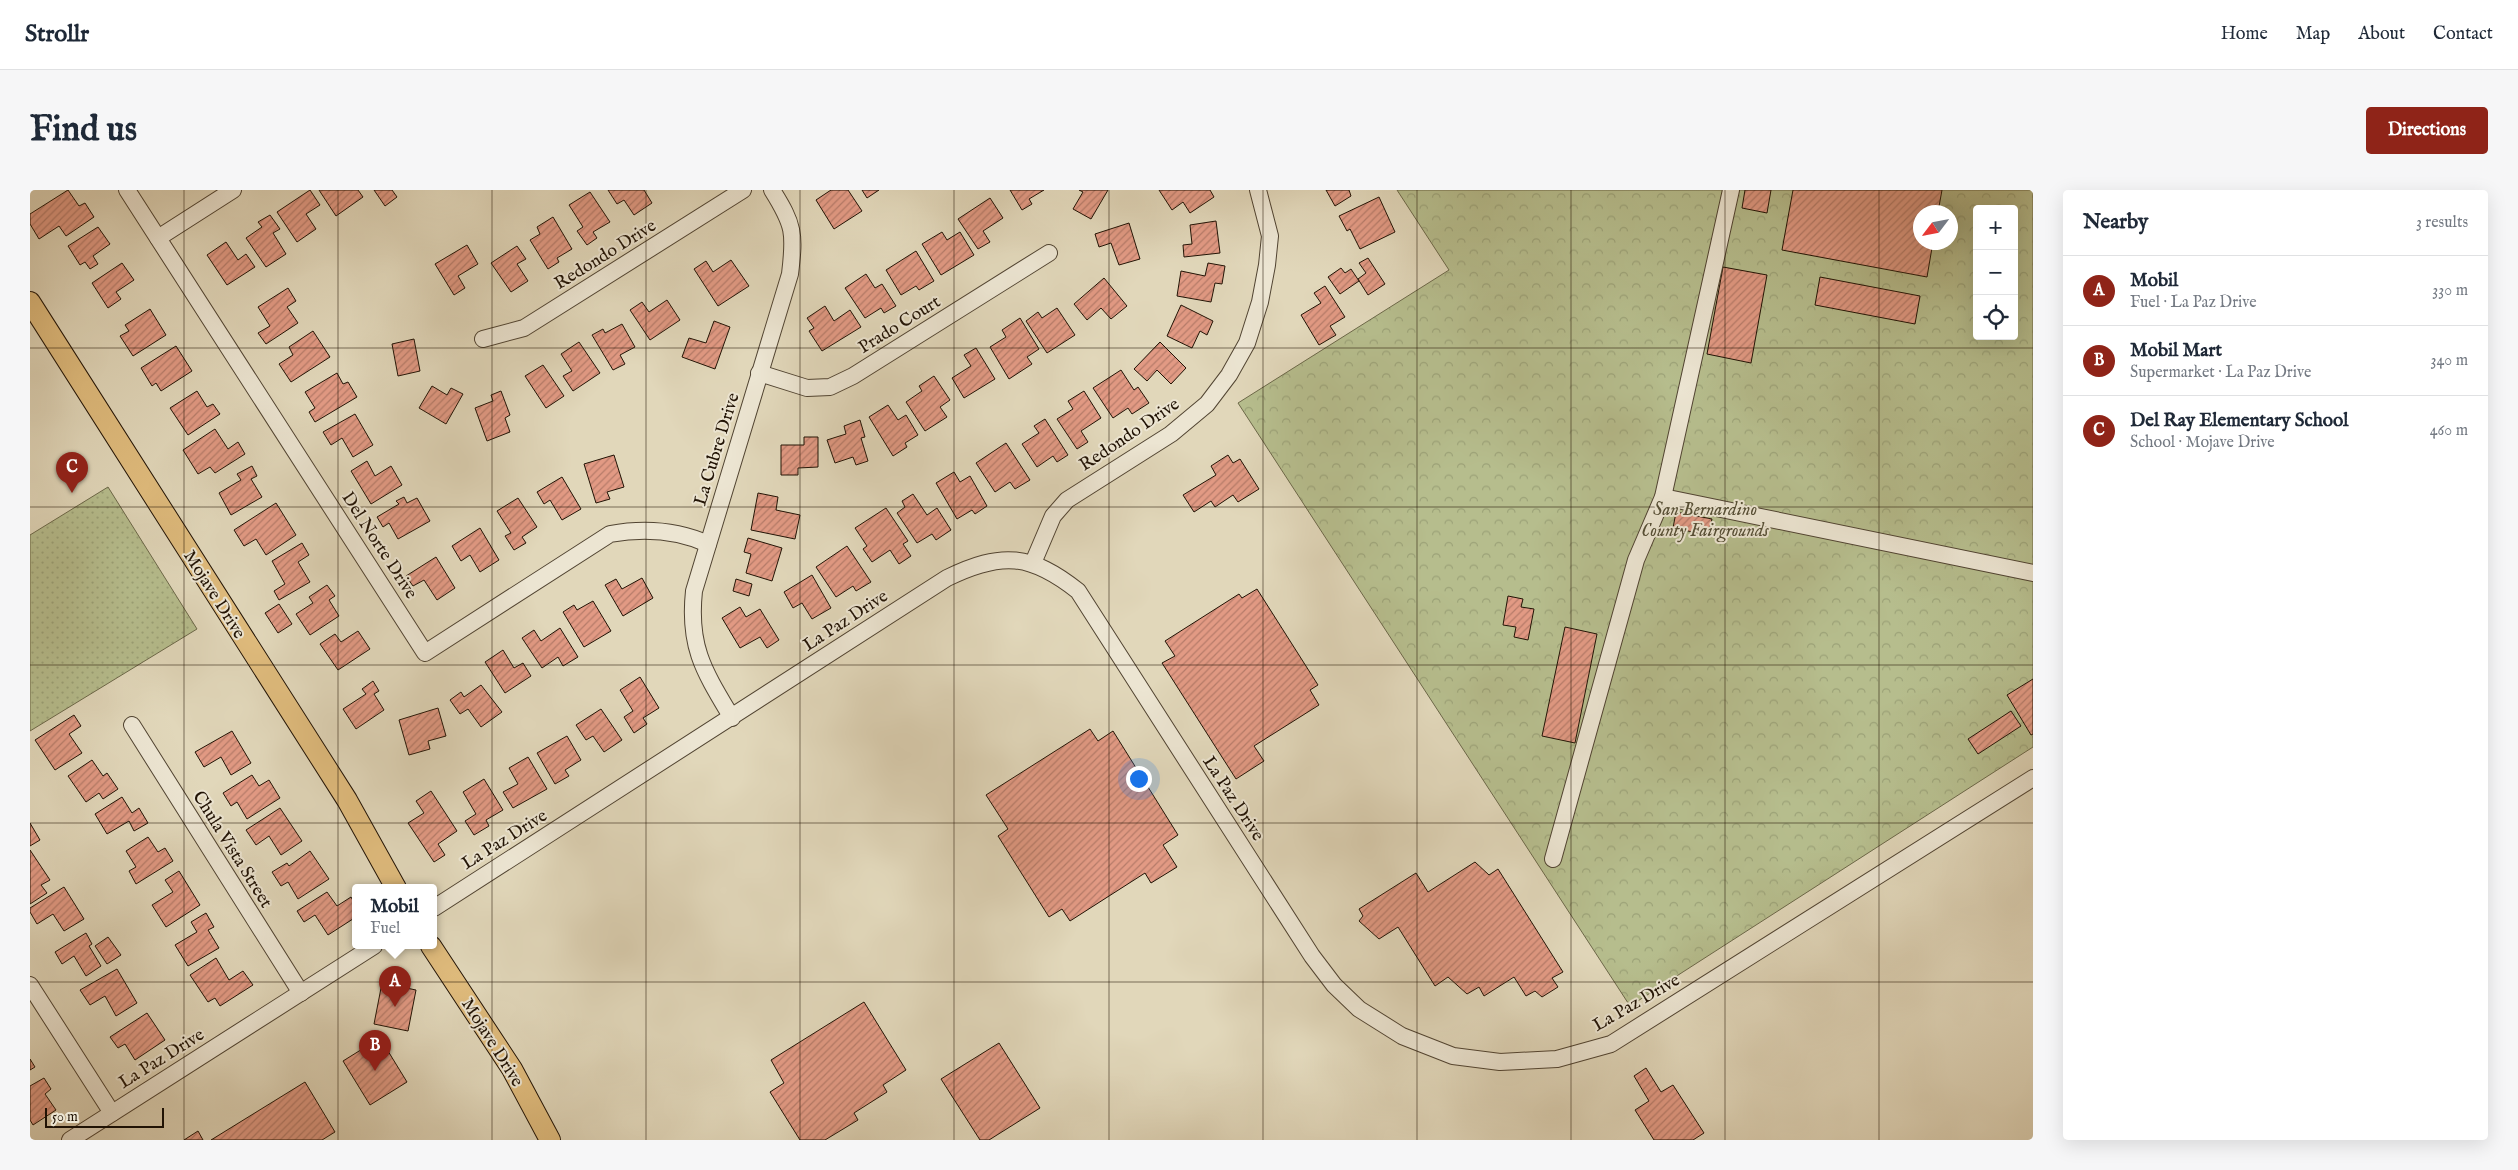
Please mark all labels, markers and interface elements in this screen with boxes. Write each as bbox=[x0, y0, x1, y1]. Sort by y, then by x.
text: Strollr bbox=[25, 19, 89, 50]
text: Home bbox=[2221, 23, 2268, 46]
text: Map bbox=[2296, 23, 2330, 46]
text: About bbox=[2358, 23, 2405, 46]
text: Contact bbox=[2433, 23, 2493, 46]
button: Directions bbox=[2366, 107, 2488, 154]
text: Find us bbox=[30, 108, 137, 153]
north arrow bbox=[1913, 205, 1958, 250]
map controls bbox=[1973, 205, 2018, 340]
button: + bbox=[1973, 205, 2018, 250]
text: Nearby bbox=[2083, 209, 2148, 236]
text: 3 results bbox=[2416, 213, 2468, 233]
street label: Redondo Drive bbox=[551, 215, 661, 296]
button: − bbox=[1973, 250, 2018, 295]
text: Mobil bbox=[2130, 269, 2178, 293]
text: A bbox=[2094, 281, 2104, 301]
text: 330 m bbox=[2432, 281, 2468, 301]
street label: Prado Court bbox=[854, 291, 945, 360]
text: Fuel · La Paz Drive bbox=[2130, 293, 2257, 313]
button: locate bbox=[1973, 295, 2018, 340]
text: Mobil Mart bbox=[2130, 339, 2222, 363]
text: B bbox=[2094, 351, 2104, 371]
text: 340 m bbox=[2430, 351, 2468, 371]
text: Supermarket · La Paz Drive bbox=[2130, 363, 2311, 383]
street label: La Cubre Drive bbox=[689, 390, 746, 509]
street label: Redondo Drive bbox=[1075, 393, 1184, 477]
text: Del Ray Elementary School bbox=[2130, 409, 2348, 433]
text: C bbox=[2093, 421, 2105, 441]
text: 460 m bbox=[2430, 421, 2468, 441]
text: School · Mojave Drive bbox=[2130, 433, 2275, 453]
pin: C bbox=[56, 452, 88, 493]
street label: Del Norte Drive bbox=[336, 488, 422, 604]
park label: San Bernardino County Fairgrounds bbox=[1641, 499, 1770, 543]
street label: Mojave Drive bbox=[177, 546, 250, 643]
street label: La Paz Drive bbox=[799, 585, 893, 657]
street label: La Paz Drive bbox=[1197, 752, 1269, 846]
your location bbox=[1126, 766, 1152, 792]
street label: Chula Vista Street bbox=[187, 787, 277, 913]
street label: La Paz Drive bbox=[458, 805, 552, 876]
popup bbox=[352, 884, 437, 949]
text: Mobil bbox=[370, 895, 419, 919]
text: Fuel bbox=[370, 919, 400, 939]
pin: A bbox=[379, 966, 411, 1007]
street label: La Paz Drive bbox=[1589, 969, 1684, 1037]
street label: Mojave Drive bbox=[455, 994, 528, 1091]
street label: La Paz Drive bbox=[115, 1024, 209, 1095]
pin: B bbox=[359, 1030, 391, 1071]
scale bar bbox=[45, 1105, 164, 1128]
text: 50 m bbox=[52, 1108, 78, 1126]

